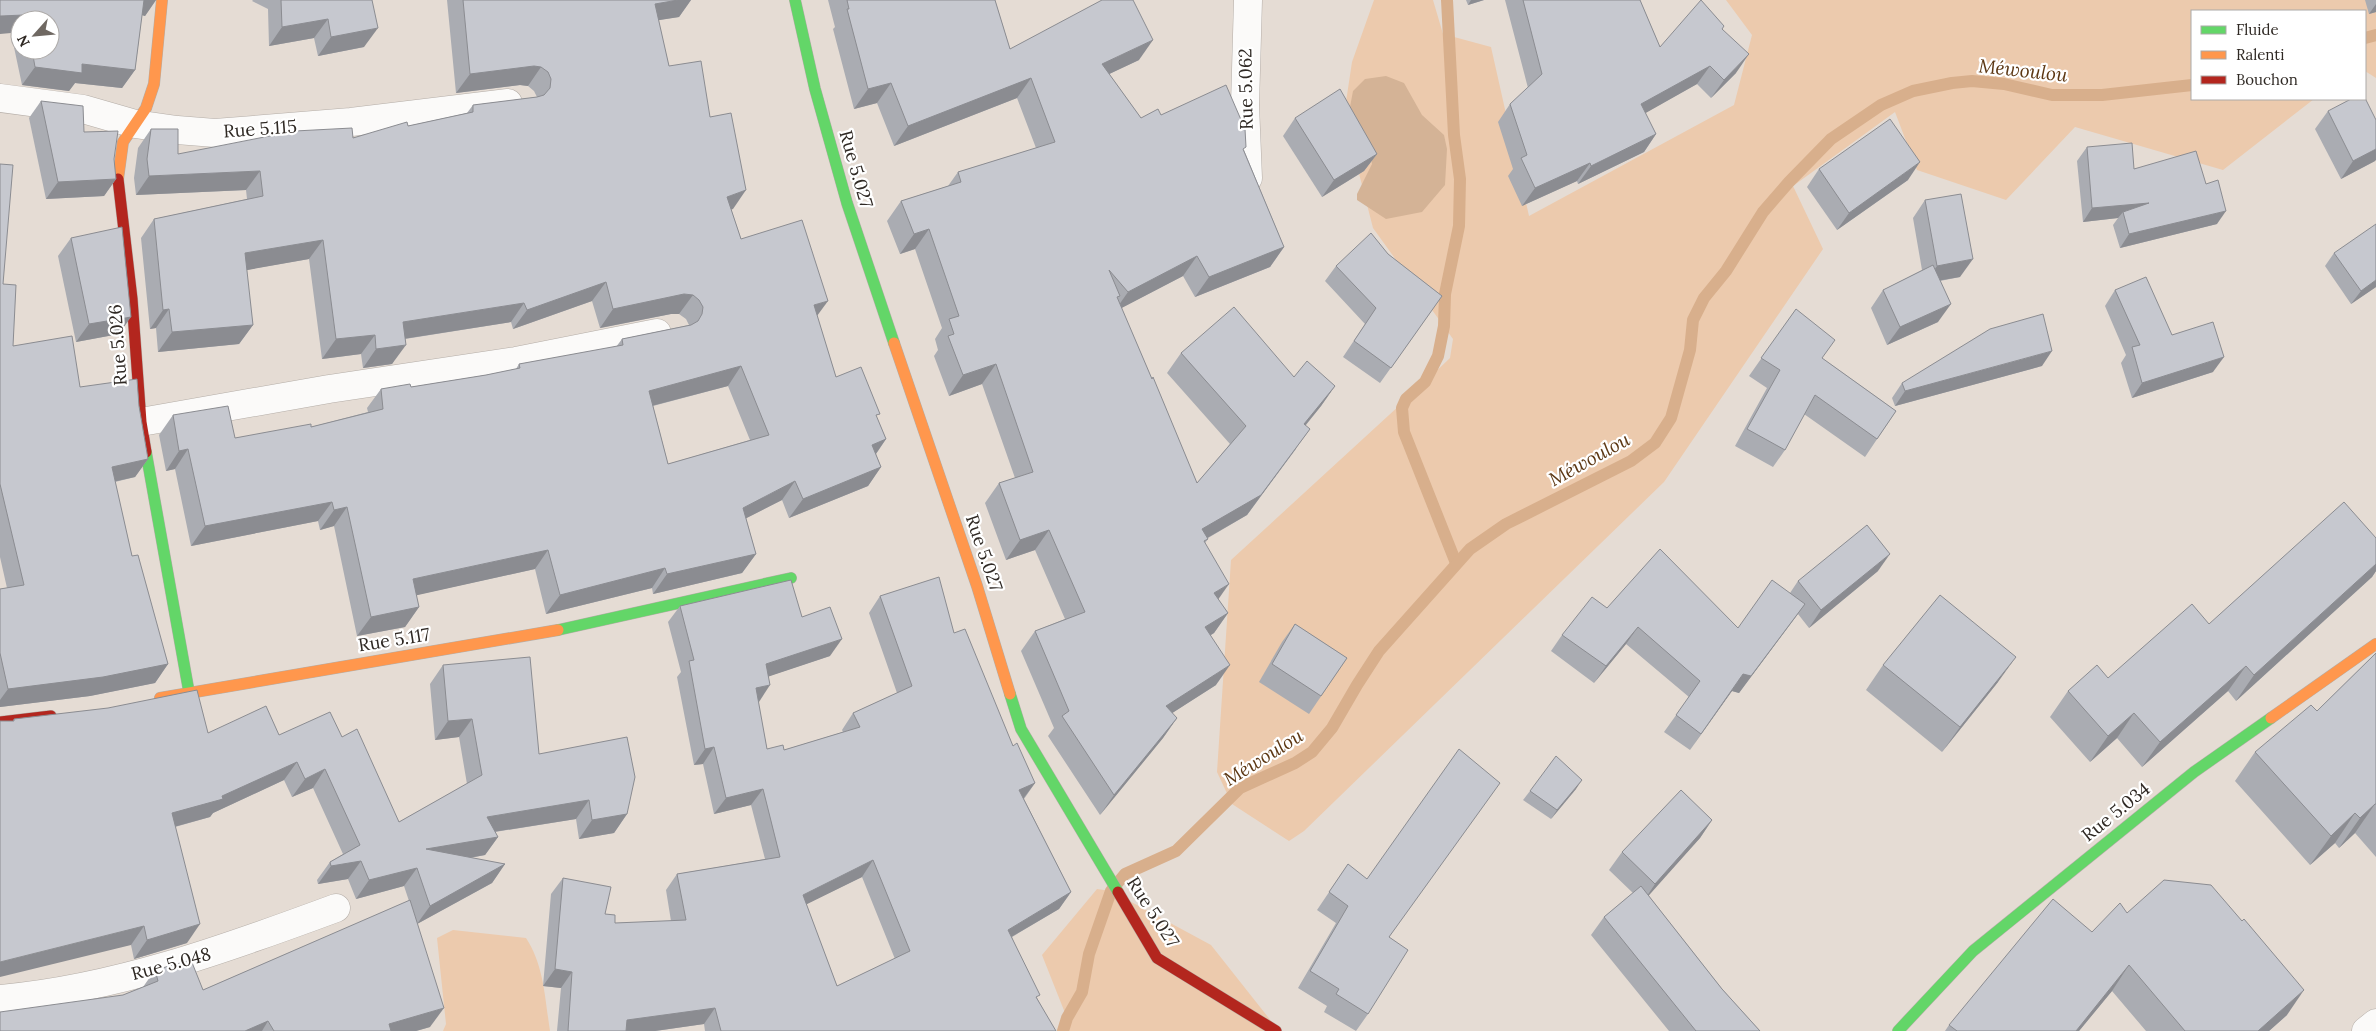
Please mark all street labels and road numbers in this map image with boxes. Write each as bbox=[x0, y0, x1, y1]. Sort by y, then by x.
street label: Rue 5.062 bbox=[1233, 48, 1258, 130]
street label: Rue 5.115 bbox=[222, 114, 298, 143]
street label: Rue 5.027 bbox=[834, 127, 878, 210]
street label: Rue 5.026 bbox=[103, 304, 132, 387]
street label: Rue 5.027 bbox=[961, 511, 1008, 594]
street label: Rue 5.117 bbox=[356, 623, 431, 657]
street label: Rue 5.034 bbox=[2077, 777, 2155, 846]
street label: Rue 5.027 bbox=[1122, 872, 1185, 951]
street label: Rue 5.048 bbox=[129, 942, 213, 985]

